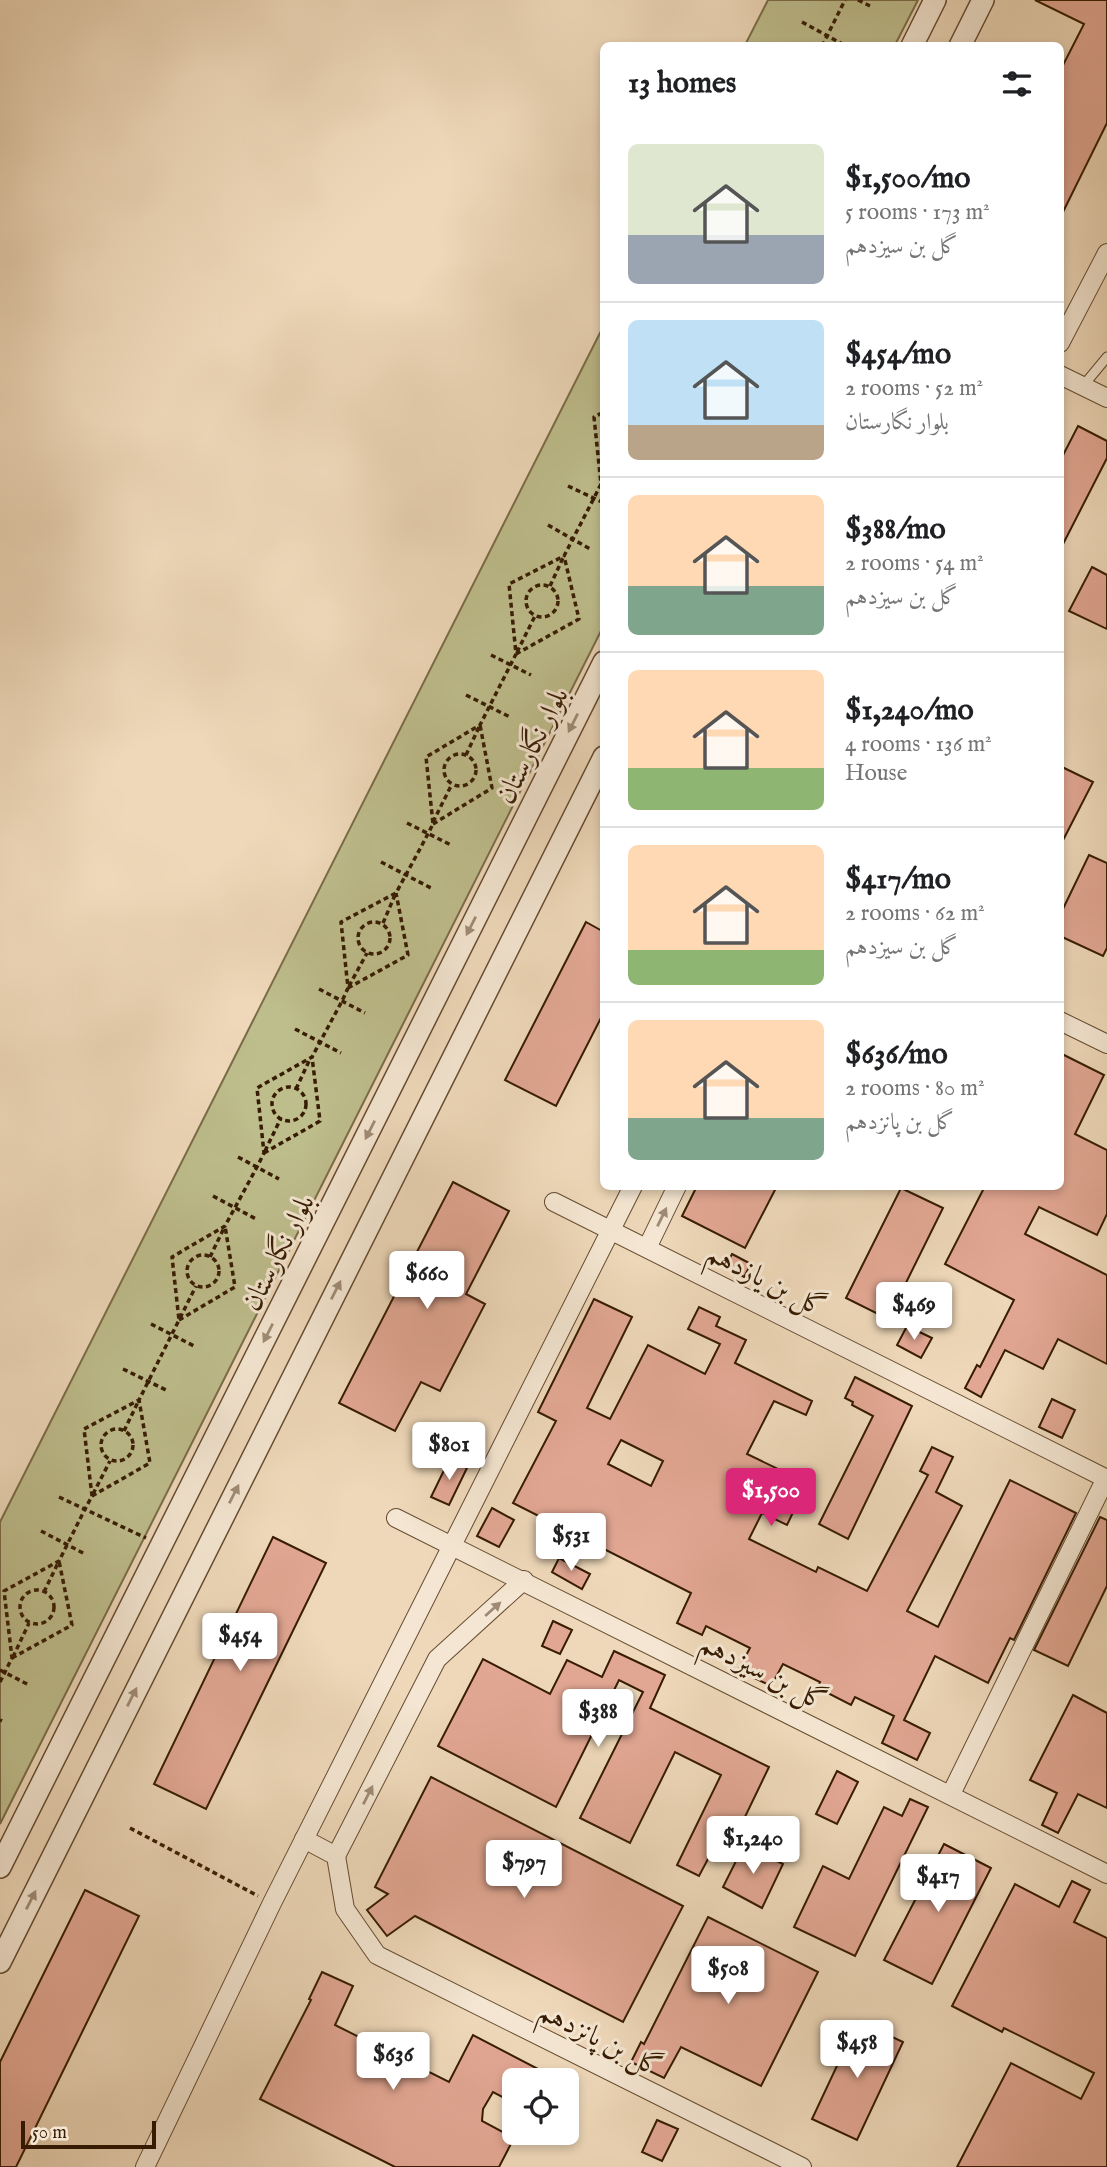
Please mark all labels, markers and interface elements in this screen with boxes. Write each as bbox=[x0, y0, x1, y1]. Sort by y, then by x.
text: 13 homes bbox=[628, 65, 736, 103]
icon: filters bbox=[998, 65, 1036, 103]
text: $1,500/mo bbox=[845, 160, 970, 198]
icon: home bbox=[684, 172, 768, 256]
text: 5 rooms · 173 m² bbox=[845, 198, 990, 227]
text: گل بن سیزدهم bbox=[845, 232, 958, 261]
text: $454/mo bbox=[845, 336, 951, 374]
icon: home bbox=[684, 348, 768, 432]
text: 2 rooms · 52 m² bbox=[845, 374, 983, 403]
text: بلوار نگارستان bbox=[845, 408, 949, 437]
text: $388/mo bbox=[845, 511, 946, 549]
icon: home bbox=[684, 523, 768, 607]
text: 2 rooms · 54 m² bbox=[845, 549, 984, 578]
text: گل بن سیزدهم bbox=[845, 583, 958, 612]
street label: بلوار نگارستان bbox=[487, 681, 578, 810]
text: $1,240/mo bbox=[845, 692, 974, 730]
icon: home bbox=[684, 698, 768, 782]
one-way arrow bbox=[568, 713, 579, 733]
text: 4 rooms · 136 m² bbox=[845, 730, 992, 759]
text: House bbox=[845, 759, 907, 788]
text: $417/mo bbox=[845, 861, 951, 899]
icon: home bbox=[684, 873, 768, 957]
text: 2 rooms · 62 m² bbox=[845, 899, 985, 928]
one-way arrow bbox=[466, 916, 477, 936]
text: گل بن سیزدهم bbox=[845, 933, 958, 962]
text: $636/mo bbox=[845, 1036, 948, 1074]
icon: home bbox=[684, 1048, 768, 1132]
text: 2 rooms · 80 m² bbox=[845, 1074, 985, 1103]
text: گل بن پانزدهم bbox=[845, 1108, 954, 1137]
one-way arrow bbox=[364, 1120, 375, 1140]
street label: بلوار نگارستان bbox=[233, 1188, 324, 1317]
one-way arrow bbox=[656, 1207, 668, 1227]
street label: گل بن یازدهم bbox=[697, 1235, 832, 1332]
pin: $660 bbox=[386, 1252, 468, 1311]
text: $660 bbox=[405, 1259, 449, 1288]
one-way arrow bbox=[331, 1280, 342, 1300]
pin: $469 bbox=[873, 1282, 955, 1342]
text: $469 bbox=[892, 1290, 936, 1319]
one-way arrow bbox=[262, 1323, 273, 1343]
pin: $801 bbox=[408, 1422, 490, 1482]
text: $801 bbox=[428, 1430, 470, 1459]
pin: $1,500 bbox=[714, 1468, 828, 1528]
text: $1,500 bbox=[742, 1476, 800, 1505]
one-way arrow bbox=[229, 1484, 240, 1504]
pin: $531 bbox=[530, 1514, 612, 1573]
text: $531 bbox=[552, 1521, 590, 1550]
one-way arrow bbox=[484, 1602, 501, 1617]
pin: $454 bbox=[199, 1614, 281, 1673]
text: $454 bbox=[218, 1621, 262, 1650]
street label: گل بن سیزدهم bbox=[690, 1626, 833, 1726]
one-way arrow bbox=[127, 1687, 138, 1707]
pin: $388 bbox=[557, 1690, 639, 1749]
text: $388 bbox=[578, 1697, 618, 1726]
one-way arrow bbox=[362, 1785, 373, 1805]
pin: $1,240 bbox=[696, 1816, 810, 1876]
text: $1,240 bbox=[723, 1824, 783, 1853]
pin: $797 bbox=[483, 1840, 565, 1900]
text: $797 bbox=[502, 1848, 546, 1877]
pin: $417 bbox=[897, 1854, 979, 1914]
text: $417 bbox=[916, 1862, 960, 1891]
one-way arrow bbox=[24, 1890, 36, 1910]
pin: $508 bbox=[687, 1946, 769, 2006]
text: $508 bbox=[707, 1954, 749, 1983]
street label: گل بن پانزدهم bbox=[529, 1993, 668, 2092]
pin: $458 bbox=[816, 2021, 898, 2080]
text: $458 bbox=[836, 2028, 878, 2057]
pin: $636 bbox=[352, 2032, 434, 2092]
text: $636 bbox=[373, 2040, 413, 2069]
map controls bbox=[502, 2068, 579, 2145]
button: locate bbox=[502, 2068, 579, 2145]
scale bar bbox=[21, 2118, 156, 2150]
text: 50 m bbox=[32, 2121, 67, 2145]

